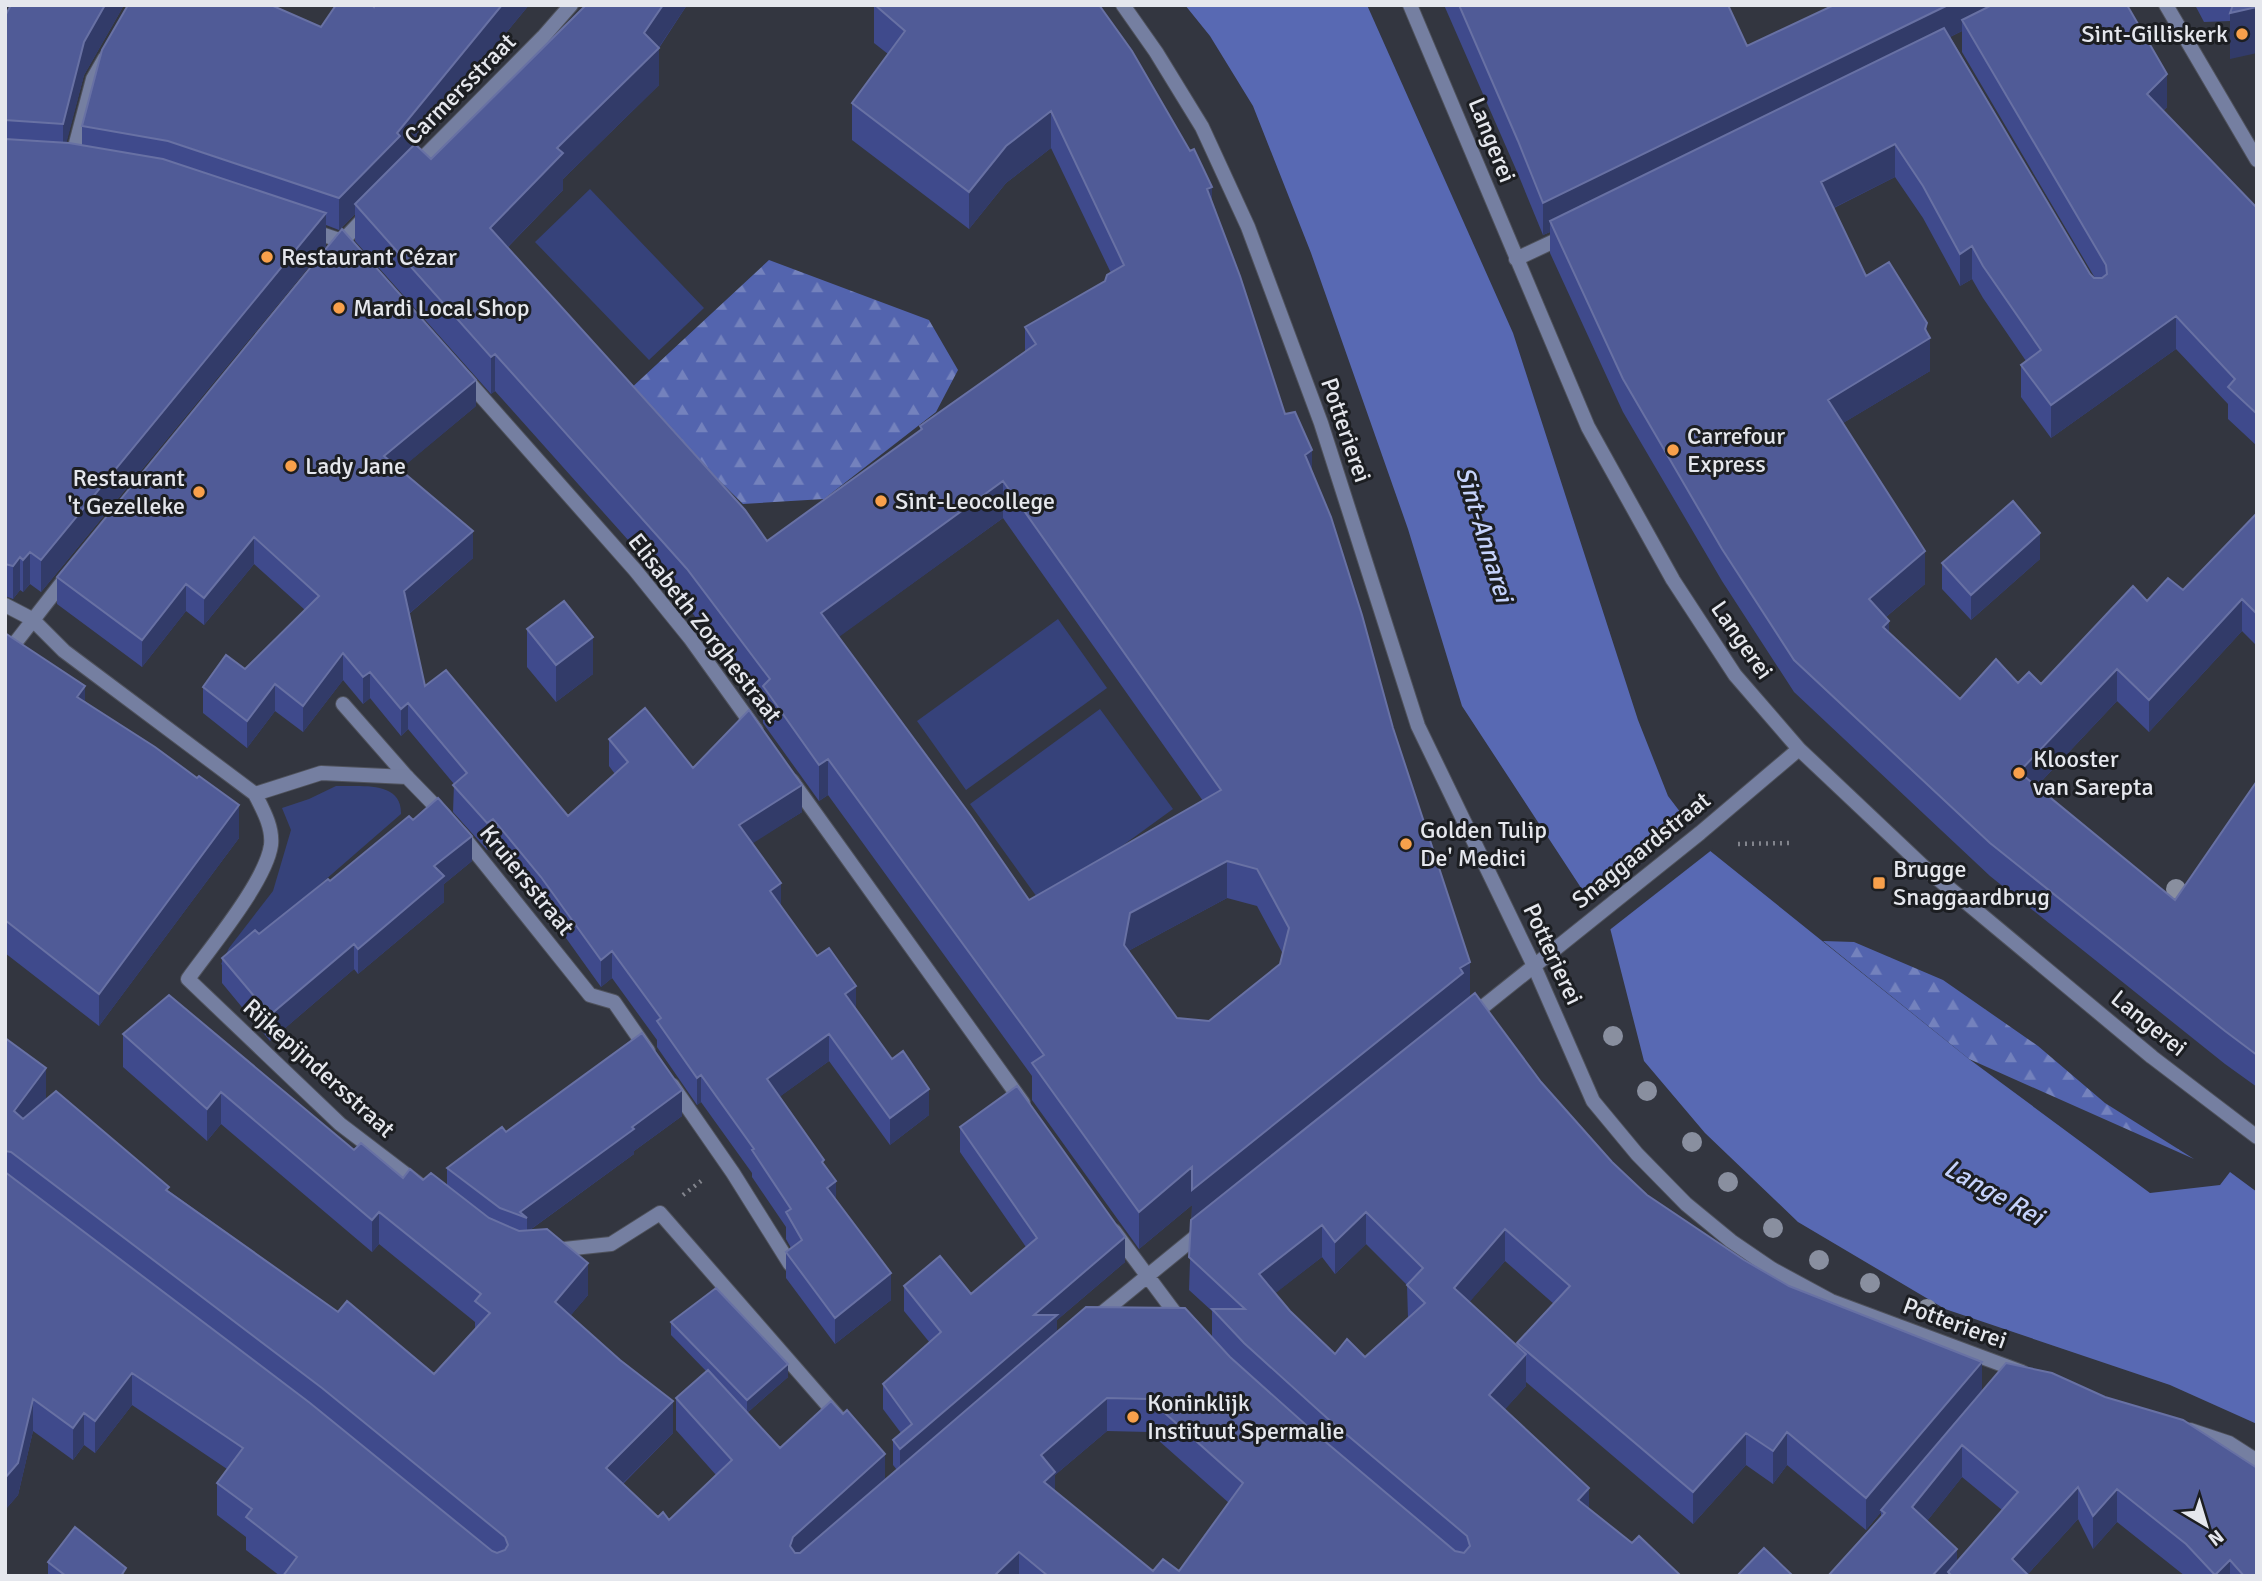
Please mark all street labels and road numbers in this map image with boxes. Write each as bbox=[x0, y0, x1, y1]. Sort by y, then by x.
street label: Carmersstraat bbox=[398, 27, 522, 151]
street label: Langerei bbox=[1461, 93, 1523, 187]
street label: Potterierei bbox=[1314, 374, 1378, 486]
street label: Elisabeth Zorghestraat bbox=[621, 527, 789, 729]
street label: Langerei bbox=[1704, 595, 1780, 685]
street label: Snaggaardstraat bbox=[1566, 785, 1716, 915]
street label: Kruiersstraat bbox=[473, 818, 581, 942]
street label: Potterierei bbox=[1516, 899, 1590, 1009]
street label: Langerei bbox=[2105, 983, 2193, 1063]
street label: Rijkepijndersstraat bbox=[237, 992, 401, 1144]
street label: Potterierei bbox=[1899, 1290, 2011, 1356]

